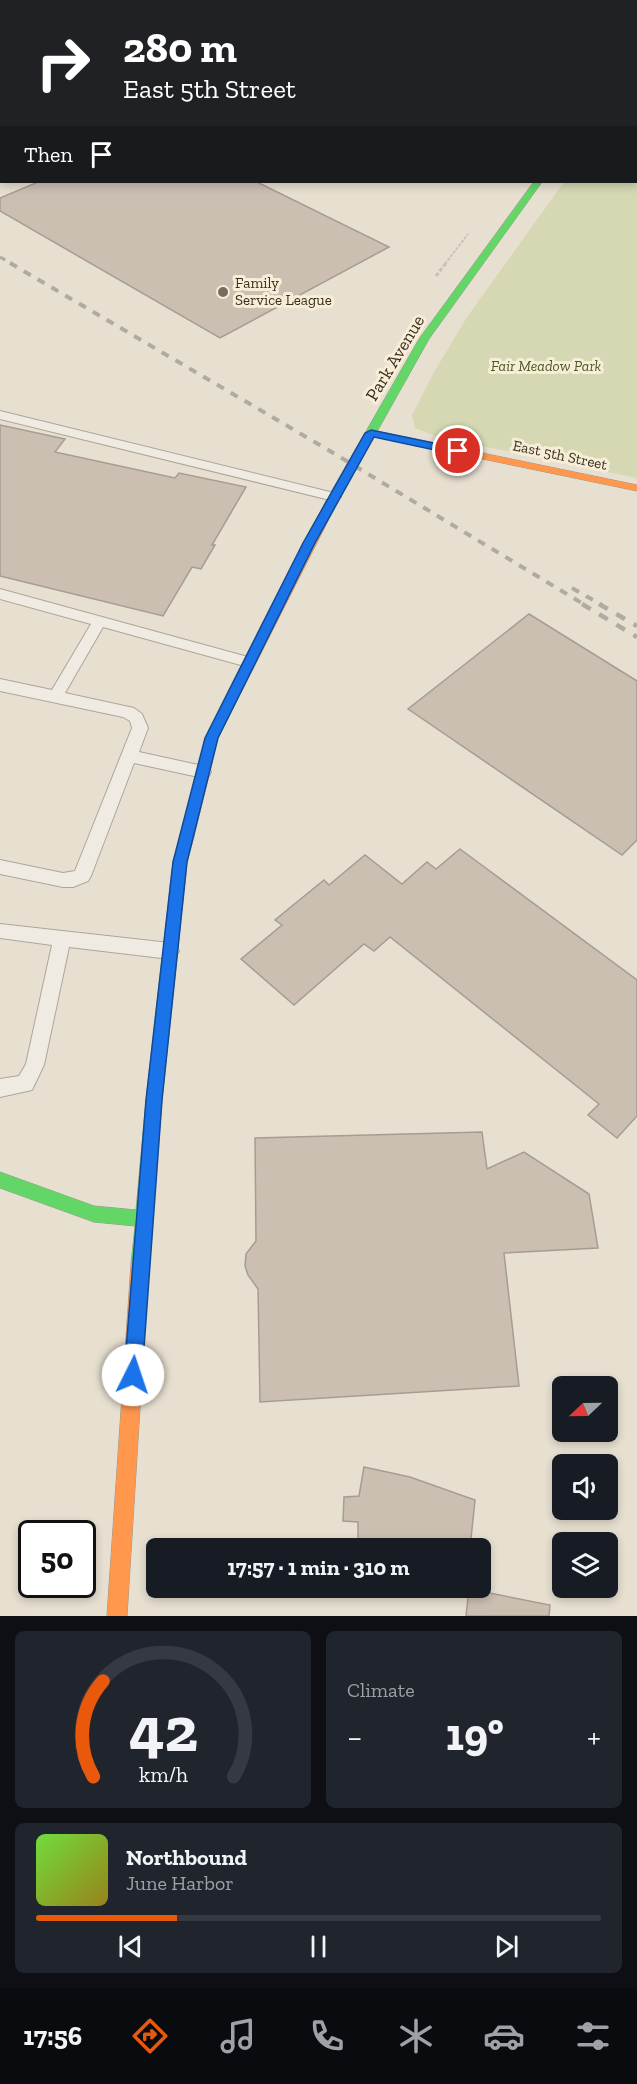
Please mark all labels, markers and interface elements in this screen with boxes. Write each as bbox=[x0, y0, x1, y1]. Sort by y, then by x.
text: 280 m bbox=[123, 22, 237, 73]
icon: right bbox=[24, 24, 102, 102]
text: East 5th Street bbox=[123, 73, 296, 105]
icon: arrive bbox=[85, 138, 118, 171]
text: Then bbox=[24, 141, 73, 168]
place label: Family Service League bbox=[235, 274, 332, 309]
marker: Family Service League bbox=[216, 285, 230, 299]
street label: Park Avenue bbox=[361, 311, 429, 405]
park label: Fair Meadow Park bbox=[491, 357, 602, 375]
pin bbox=[432, 425, 483, 476]
icon: arrive bbox=[441, 434, 474, 467]
street label: East 5th Street bbox=[511, 436, 609, 474]
position arrow bbox=[101, 1343, 165, 1407]
north arrow bbox=[552, 1376, 618, 1442]
map controls bbox=[552, 1376, 618, 1598]
button: sound bbox=[552, 1454, 618, 1520]
speed limit sign: 50 bbox=[18, 1520, 96, 1598]
button: layers bbox=[552, 1532, 618, 1598]
text: 17:57 · 1 min · 310 m bbox=[227, 1554, 410, 1581]
text: Climate bbox=[347, 1678, 415, 1702]
text: 42 bbox=[128, 1692, 198, 1767]
text: 19° bbox=[446, 1708, 504, 1762]
text: − bbox=[347, 1717, 362, 1756]
text: + bbox=[587, 1717, 601, 1756]
text: km/h bbox=[139, 1762, 187, 1787]
text: Northbound bbox=[126, 1844, 247, 1871]
text: June Harbor bbox=[126, 1871, 234, 1895]
icon: previous bbox=[114, 1930, 147, 1963]
icon: pause bbox=[302, 1930, 335, 1963]
icon: next bbox=[490, 1930, 523, 1963]
icon: directions bbox=[129, 2015, 171, 2057]
icon: music bbox=[217, 2015, 259, 2057]
icon: phone bbox=[306, 2015, 348, 2057]
icon: climate bbox=[395, 2015, 437, 2057]
icon: car bbox=[483, 2015, 525, 2057]
icon: filters bbox=[572, 2015, 614, 2057]
text: 17:56 bbox=[23, 2020, 82, 2052]

